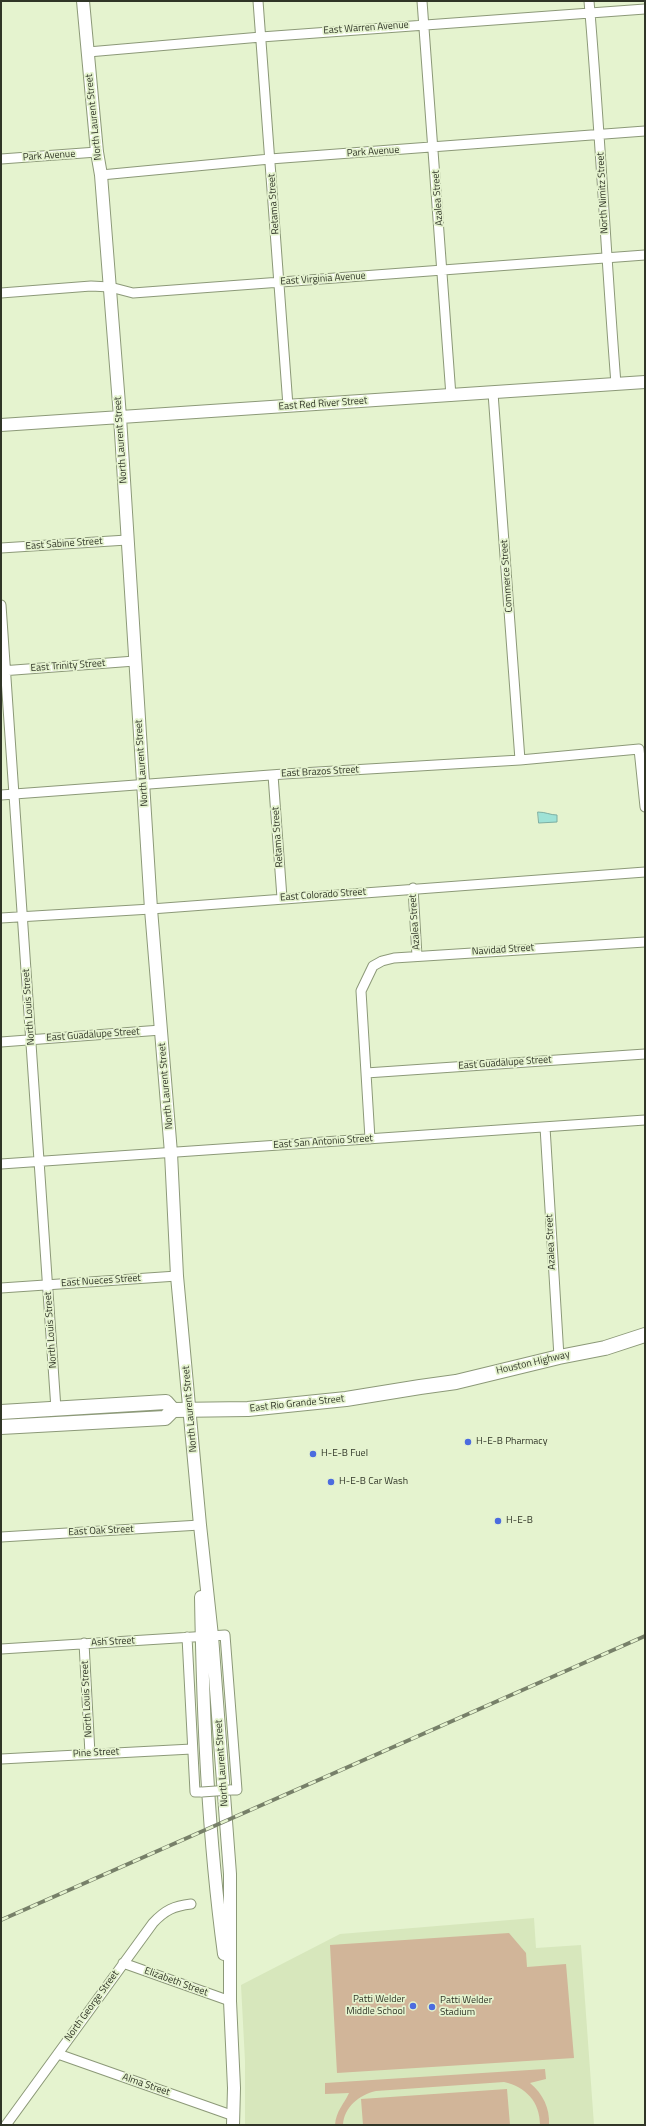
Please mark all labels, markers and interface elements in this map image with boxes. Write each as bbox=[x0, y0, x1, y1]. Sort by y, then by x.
street label: East Warren Avenue bbox=[323, 19, 409, 37]
street label: North Laurent Street bbox=[83, 73, 105, 161]
street label: Park Avenue bbox=[346, 144, 400, 160]
street label: Park Avenue bbox=[22, 148, 76, 164]
street label: North Nimitz Street bbox=[595, 152, 611, 234]
street label: Azalea Street bbox=[430, 170, 446, 226]
street label: Retama Street bbox=[266, 173, 282, 235]
street label: East Virginia Avenue bbox=[280, 270, 366, 288]
street label: East Red River Street bbox=[278, 395, 368, 413]
street label: North Laurent Street bbox=[112, 396, 130, 484]
street label: East Sabine Street bbox=[25, 535, 103, 553]
street label: Commerce Street bbox=[498, 539, 516, 613]
street label: East Trinity Street bbox=[30, 657, 106, 675]
street label: North Laurent Street bbox=[133, 719, 151, 807]
street label: East Brazos Street bbox=[281, 764, 359, 780]
street label: Retama Street bbox=[270, 806, 286, 868]
street label: East Colorado Street bbox=[280, 886, 366, 904]
street label: Azalea Street bbox=[407, 894, 423, 950]
street label: Navidad Street bbox=[472, 942, 534, 958]
street label: North Louis Street bbox=[20, 968, 38, 1046]
street label: East Guadalupe Street bbox=[46, 1026, 140, 1044]
street label: North Laurent Street bbox=[156, 1042, 176, 1130]
street label: East Guadalupe Street bbox=[458, 1054, 552, 1072]
street label: East San Antonio Street bbox=[273, 1133, 373, 1151]
street label: Azalea Street bbox=[544, 1214, 558, 1270]
street label: East Nueces Street bbox=[61, 1272, 141, 1290]
street label: North Louis Street bbox=[42, 1291, 60, 1369]
street label: Houston Highway bbox=[495, 1349, 571, 1377]
street label: North Laurent Street bbox=[180, 1365, 200, 1453]
street label: East Rio Grande Street bbox=[249, 1393, 345, 1415]
place label: H-E-B Pharmacy bbox=[476, 1436, 548, 1448]
marker: H-E-B Pharmacy bbox=[463, 1437, 473, 1447]
place label: H-E-B Fuel bbox=[321, 1448, 368, 1460]
marker: H-E-B Fuel bbox=[308, 1449, 318, 1459]
place label: H-E-B Car Wash bbox=[339, 1476, 408, 1488]
marker: H-E-B Car Wash bbox=[326, 1477, 336, 1487]
place label: H-E-B bbox=[506, 1515, 533, 1527]
marker: H-E-B bbox=[493, 1516, 503, 1526]
street label: East Oak Street bbox=[68, 1523, 134, 1539]
street label: Ash Street bbox=[91, 1635, 135, 1649]
street label: North Louis Street bbox=[79, 1660, 95, 1738]
street label: North Laurent Street bbox=[213, 1719, 231, 1807]
street label: Pine Street bbox=[72, 1746, 120, 1760]
street label: Elizabeth Street bbox=[143, 1965, 209, 1999]
street label: North George Street bbox=[62, 1968, 122, 2044]
place label: Patti Welder Middle School bbox=[346, 1994, 405, 2018]
place label: Patti Welder Stadium bbox=[440, 1995, 492, 2018]
marker: Patti Welder Middle School bbox=[408, 2001, 418, 2011]
marker: Patti Welder Stadium bbox=[427, 2002, 437, 2012]
street label: Alma Street bbox=[121, 2071, 171, 2099]

